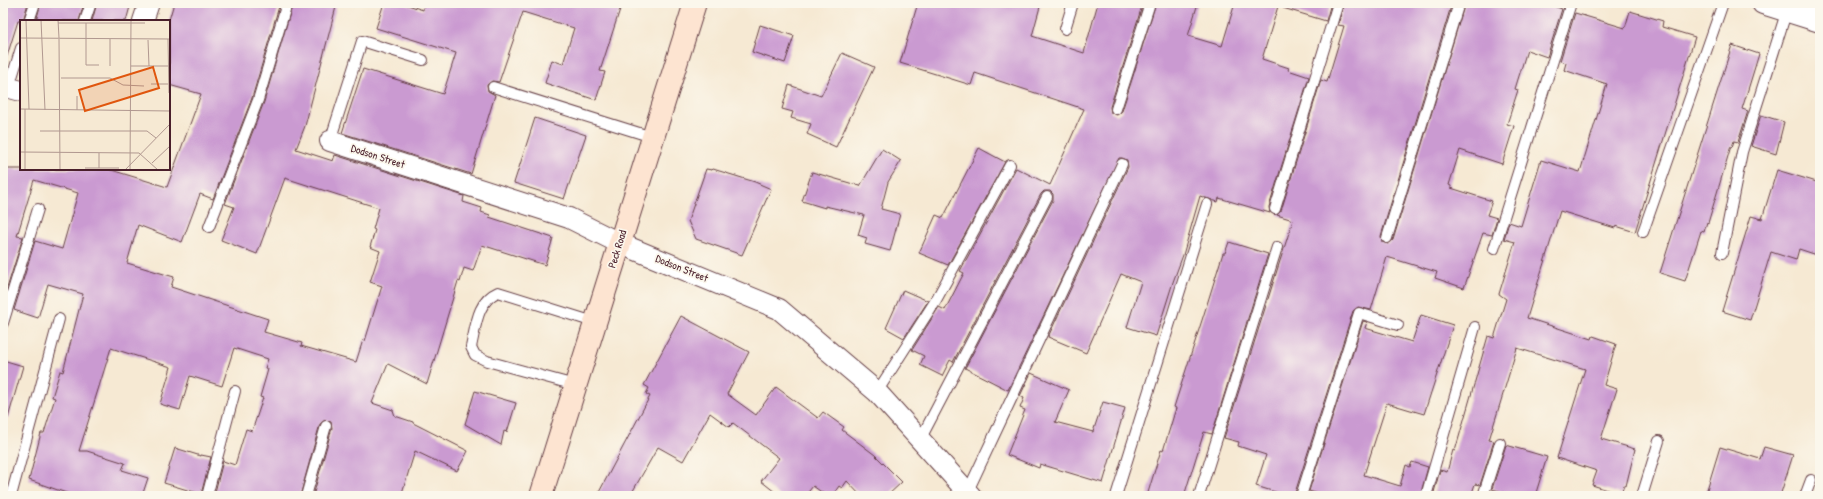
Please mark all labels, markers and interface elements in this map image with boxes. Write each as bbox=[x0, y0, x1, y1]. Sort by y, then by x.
inset map bbox=[20, 20, 170, 170]
street label: Dodson Street bbox=[349, 141, 407, 171]
street label: Peck Road bbox=[605, 228, 630, 270]
street label: Dodson Street bbox=[654, 251, 711, 285]

